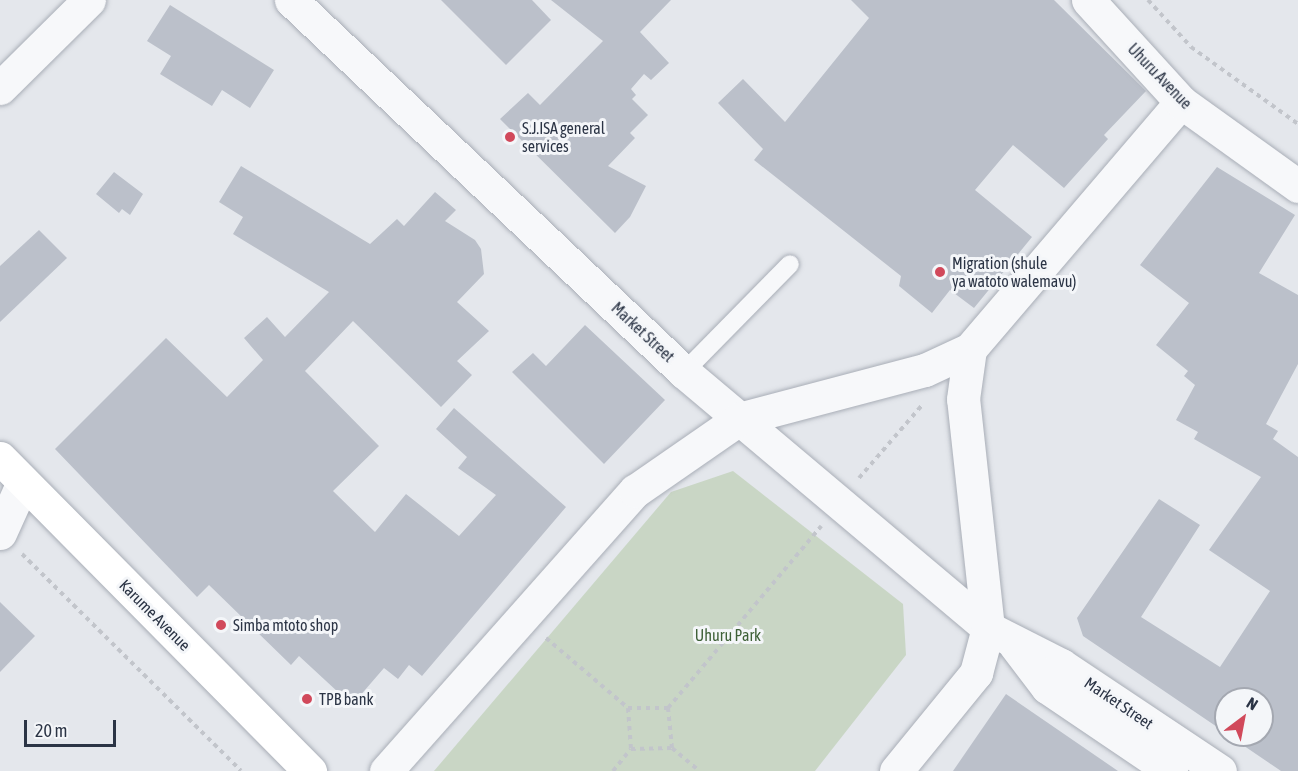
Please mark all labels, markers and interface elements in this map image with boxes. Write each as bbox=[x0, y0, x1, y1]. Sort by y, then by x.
street label: Uhuru Avenue bbox=[1124, 39, 1196, 113]
place label: S.J.ISA general services bbox=[522, 118, 605, 156]
marker: S.J.ISA general services bbox=[503, 130, 517, 144]
place label: Migration (shule ya watoto walemavu) bbox=[952, 253, 1076, 291]
marker: Migration (shule ya watoto walemavu) bbox=[933, 265, 947, 279]
street label: Market Street bbox=[608, 298, 678, 366]
street label: Karume Avenue bbox=[115, 575, 195, 655]
place label: Simba mtoto shop bbox=[233, 615, 338, 635]
marker: Simba mtoto shop bbox=[214, 618, 228, 632]
park label: Uhuru Park bbox=[695, 625, 761, 645]
street label: Market Street bbox=[1081, 673, 1157, 733]
north arrow bbox=[1214, 687, 1274, 747]
place label: TPB bank bbox=[319, 689, 373, 709]
marker: TPB bank bbox=[300, 692, 314, 706]
text: N bbox=[1244, 693, 1261, 714]
scale bar bbox=[27, 708, 118, 746]
text: 20 m bbox=[35, 720, 67, 741]

